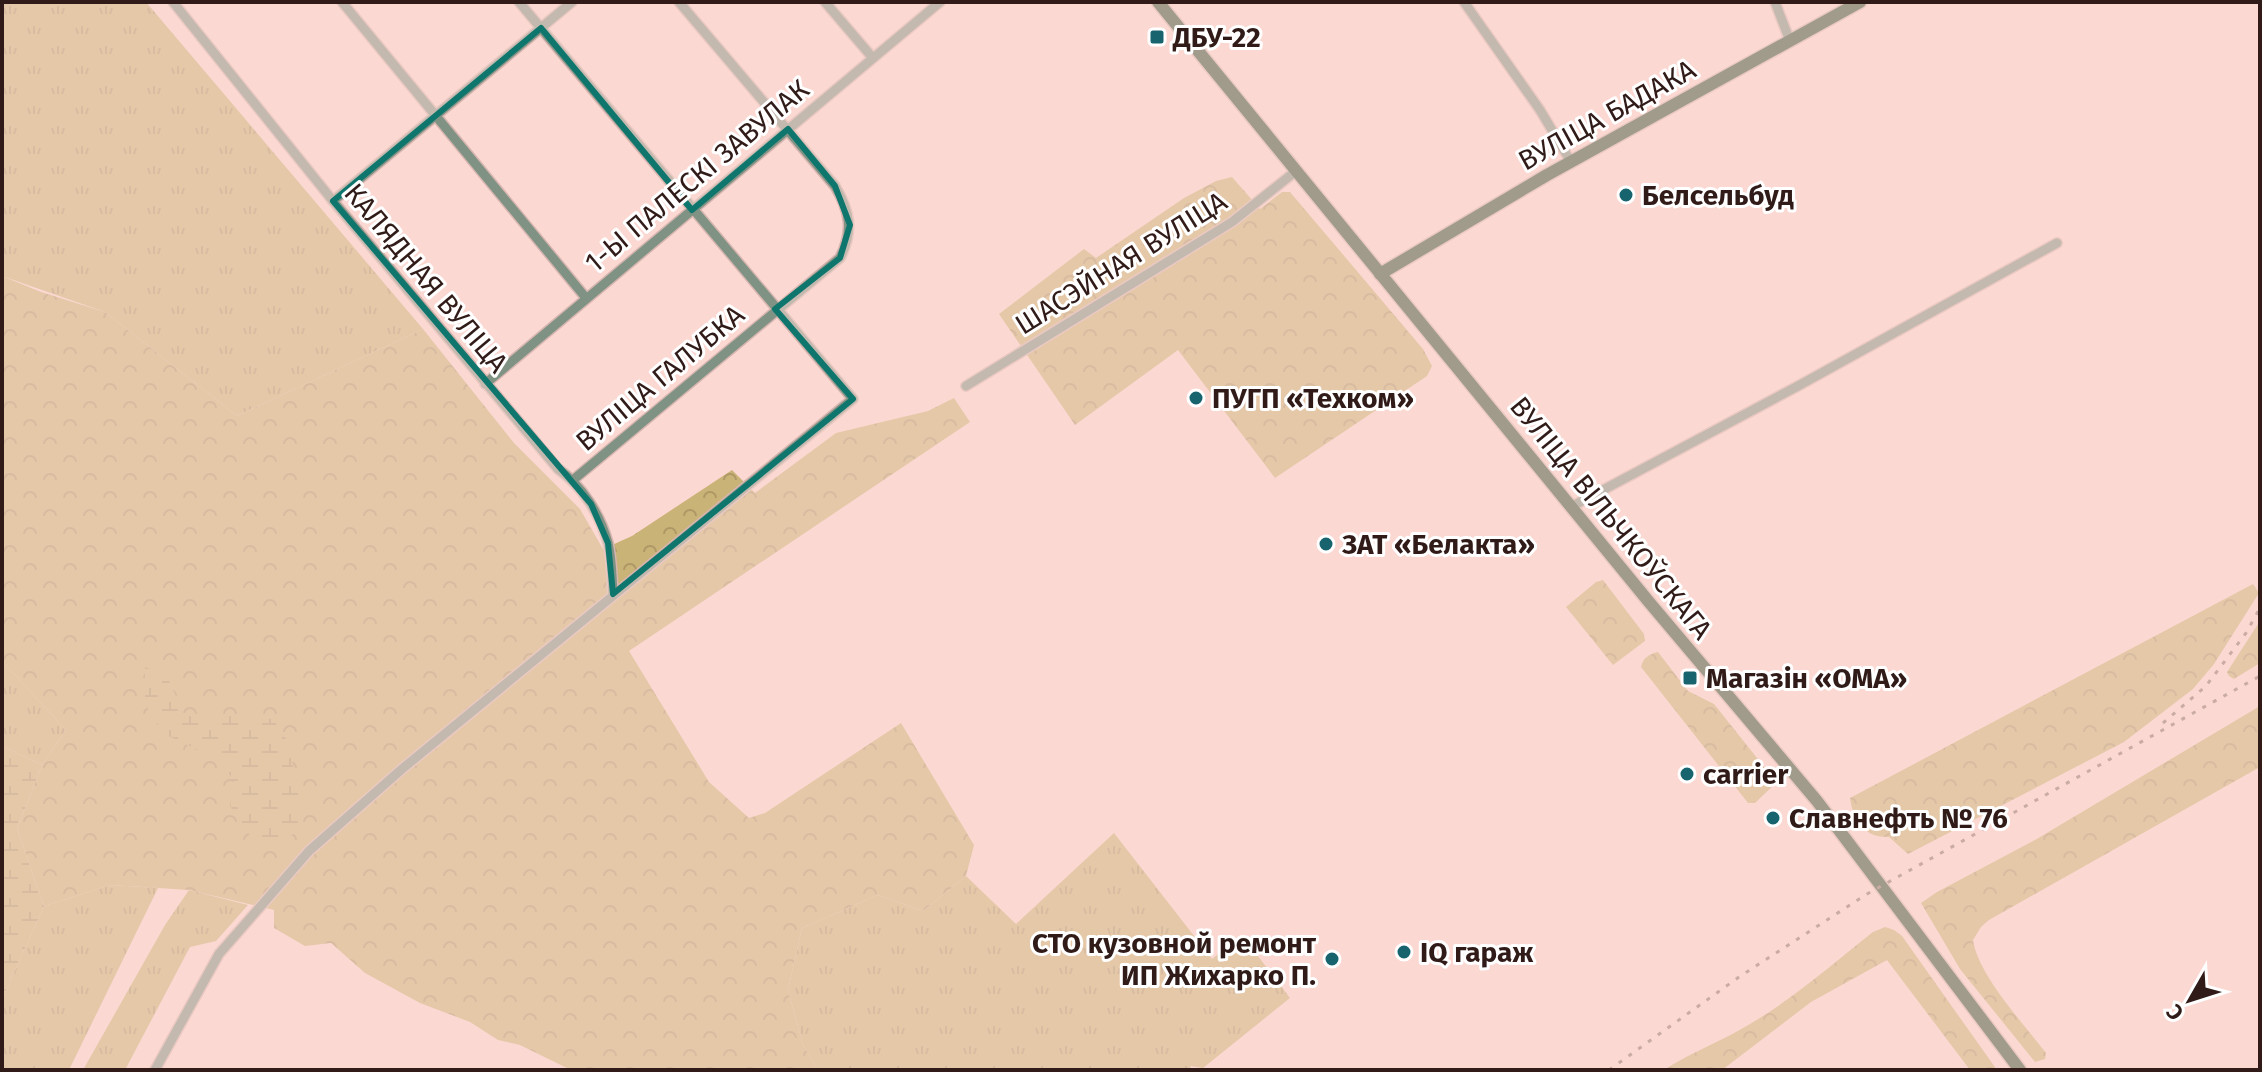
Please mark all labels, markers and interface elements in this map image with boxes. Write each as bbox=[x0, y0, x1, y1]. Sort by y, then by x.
place label: ДБУ-22 bbox=[1172, 21, 1261, 54]
marker: ДБУ-22 bbox=[1148, 28, 1166, 46]
street label: ВУЛІЦА БАДАКА bbox=[1513, 53, 1701, 177]
street label: 1-Ы ПАЛЕСКІ ЗАВУЛАК bbox=[578, 72, 816, 279]
street label: КАЛЯДНАЯ ВУЛІЦА bbox=[337, 177, 515, 379]
place label: Белсельбуд bbox=[1642, 179, 1794, 212]
street label: ШАСЭЙНАЯ ВУЛІЦА bbox=[1009, 185, 1233, 341]
marker: Белсельбуд bbox=[1617, 186, 1635, 204]
street label: ВУЛІЦА ГАЛУБКА bbox=[569, 298, 751, 458]
place label: ПУГП «Техком» bbox=[1212, 382, 1414, 415]
marker: ПУГП «Техком» bbox=[1187, 389, 1205, 407]
street label: ВУЛІЦА ВІЛЬЧКОЎСКАГА bbox=[1503, 390, 1719, 646]
place label: ЗАТ «Белакта» bbox=[1341, 528, 1535, 561]
marker: ЗАТ «Белакта» bbox=[1317, 535, 1335, 553]
place label: Магазін «ОМА» bbox=[1706, 662, 1907, 695]
marker: Магазін «ОМА» bbox=[1681, 669, 1699, 687]
place label: carrier bbox=[1703, 758, 1789, 791]
marker: carrier bbox=[1678, 765, 1696, 783]
place label: Славнефть № 76 bbox=[1789, 802, 2008, 835]
marker: Славнефть № 76 bbox=[1764, 809, 1782, 827]
place label: СТО кузовной ремонт ИП Жихарко П. bbox=[1032, 927, 1317, 992]
place label: IQ гараж bbox=[1420, 936, 1534, 969]
marker: IQ гараж bbox=[1395, 943, 1413, 961]
marker: СТО кузовной ремонт ИП Жихарко П. bbox=[1323, 950, 1341, 968]
north arrow bbox=[2150, 960, 2230, 1040]
text: С bbox=[2160, 999, 2189, 1026]

